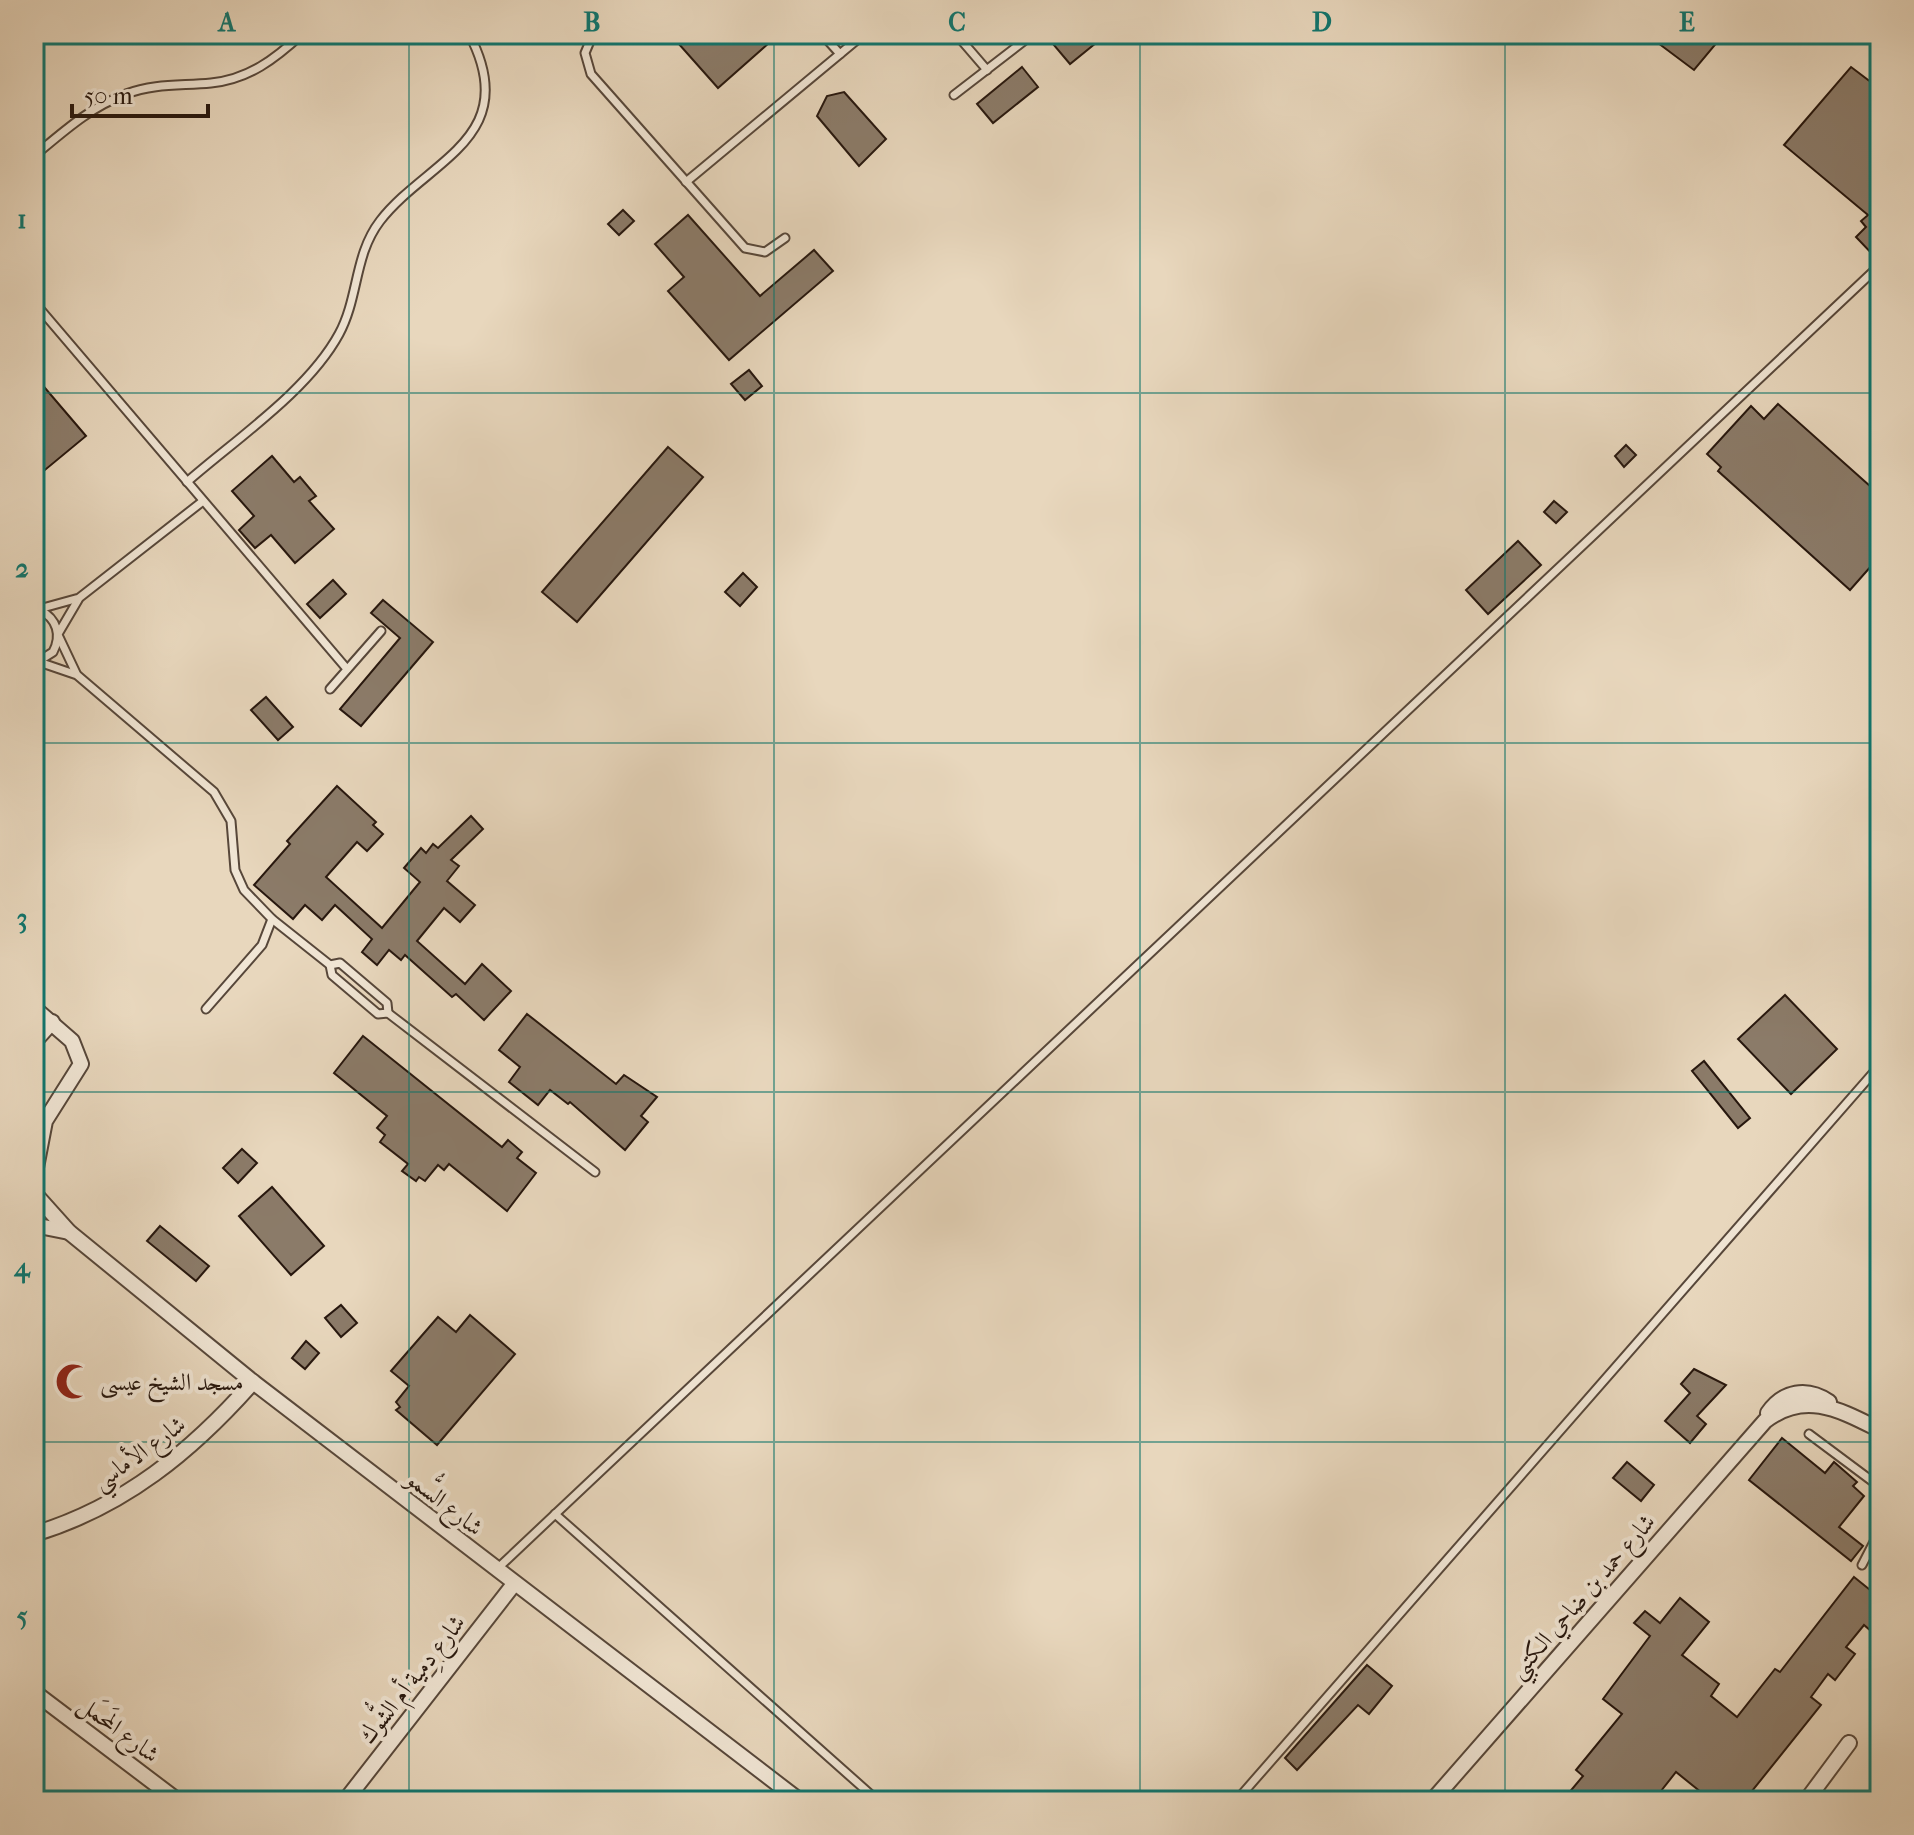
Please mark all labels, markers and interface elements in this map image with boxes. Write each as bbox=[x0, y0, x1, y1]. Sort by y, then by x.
text: A bbox=[217, 7, 237, 38]
text: B bbox=[584, 7, 601, 38]
text: C bbox=[948, 7, 966, 38]
text: D bbox=[1312, 7, 1332, 38]
text: E bbox=[1679, 7, 1695, 38]
scale bar bbox=[72, 68, 208, 118]
text: 50 m bbox=[84, 82, 133, 110]
text: 1 bbox=[17, 204, 27, 235]
text: 2 bbox=[15, 553, 29, 584]
text: 3 bbox=[17, 903, 27, 934]
text: 4 bbox=[13, 1252, 31, 1284]
mosque icon: مسجد الشيخ عيسى bbox=[55, 1363, 93, 1401]
place label: مسجد الشيخ عيسى bbox=[100, 1368, 243, 1403]
street label: شارع الأماسي bbox=[86, 1408, 196, 1503]
street label: شارع السُّمو bbox=[396, 1456, 494, 1546]
street label: شارع حمد بن ضاحي الكتبي bbox=[1503, 1508, 1667, 1689]
text: 5 bbox=[16, 1601, 28, 1632]
street label: شارع دِمية أم الشُّوك bbox=[346, 1603, 476, 1753]
street label: شارع المَحمَل bbox=[70, 1687, 167, 1773]

